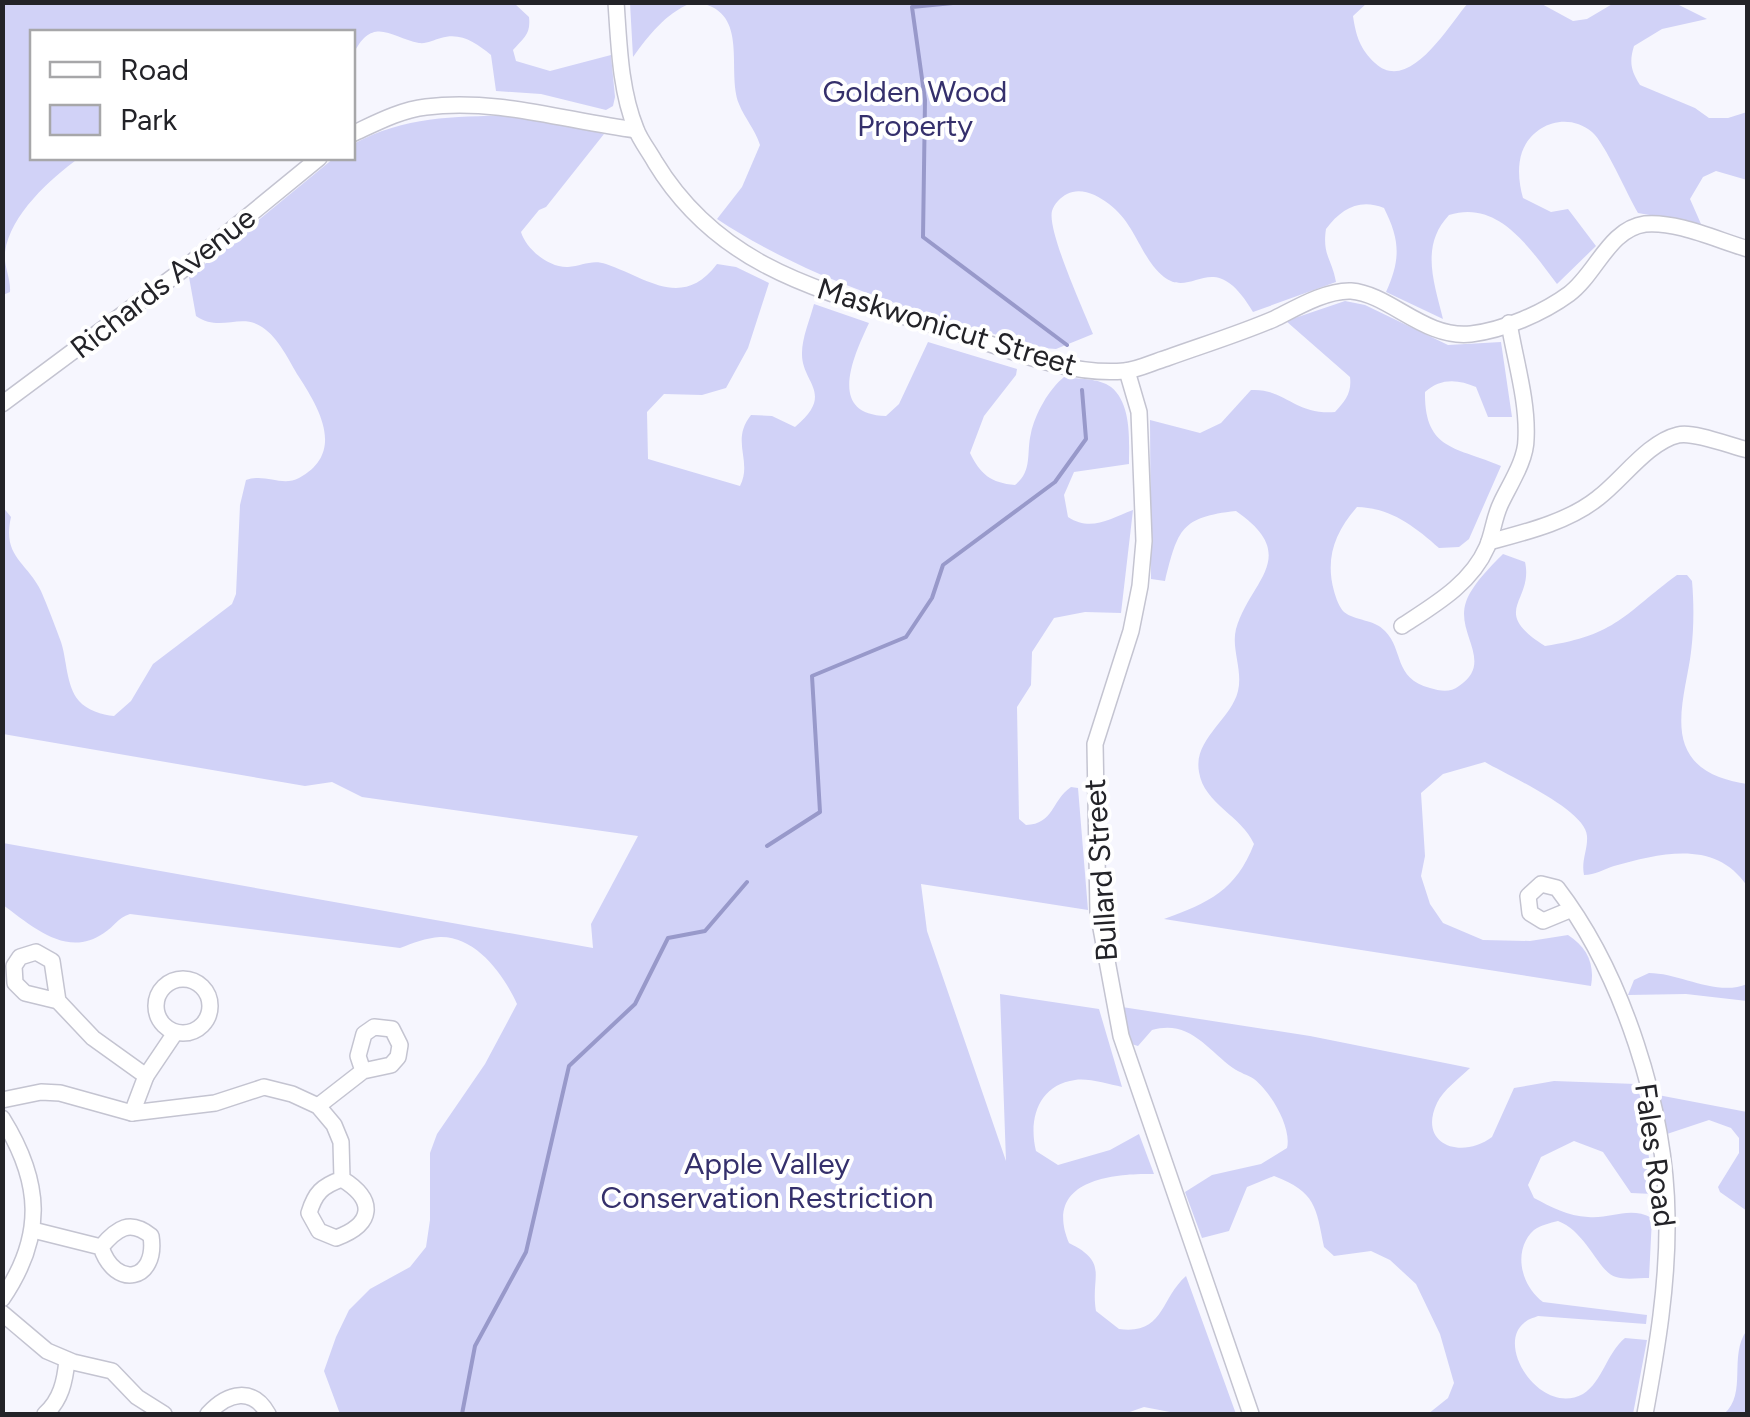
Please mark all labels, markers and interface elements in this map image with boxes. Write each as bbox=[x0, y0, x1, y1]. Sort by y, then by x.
legend bbox=[30, 30, 355, 160]
text: Road bbox=[120, 51, 189, 88]
park label: Golden Wood Property bbox=[823, 73, 1007, 144]
text: Park bbox=[120, 101, 178, 138]
street label: Richards Avenue bbox=[63, 199, 263, 366]
street label: Maskwonicut Street bbox=[813, 269, 1081, 384]
street label: Bullard Street bbox=[1076, 778, 1125, 962]
street label: Fales Road bbox=[1627, 1081, 1684, 1229]
park label: Apple Valley Conservation Restriction bbox=[601, 1145, 933, 1216]

